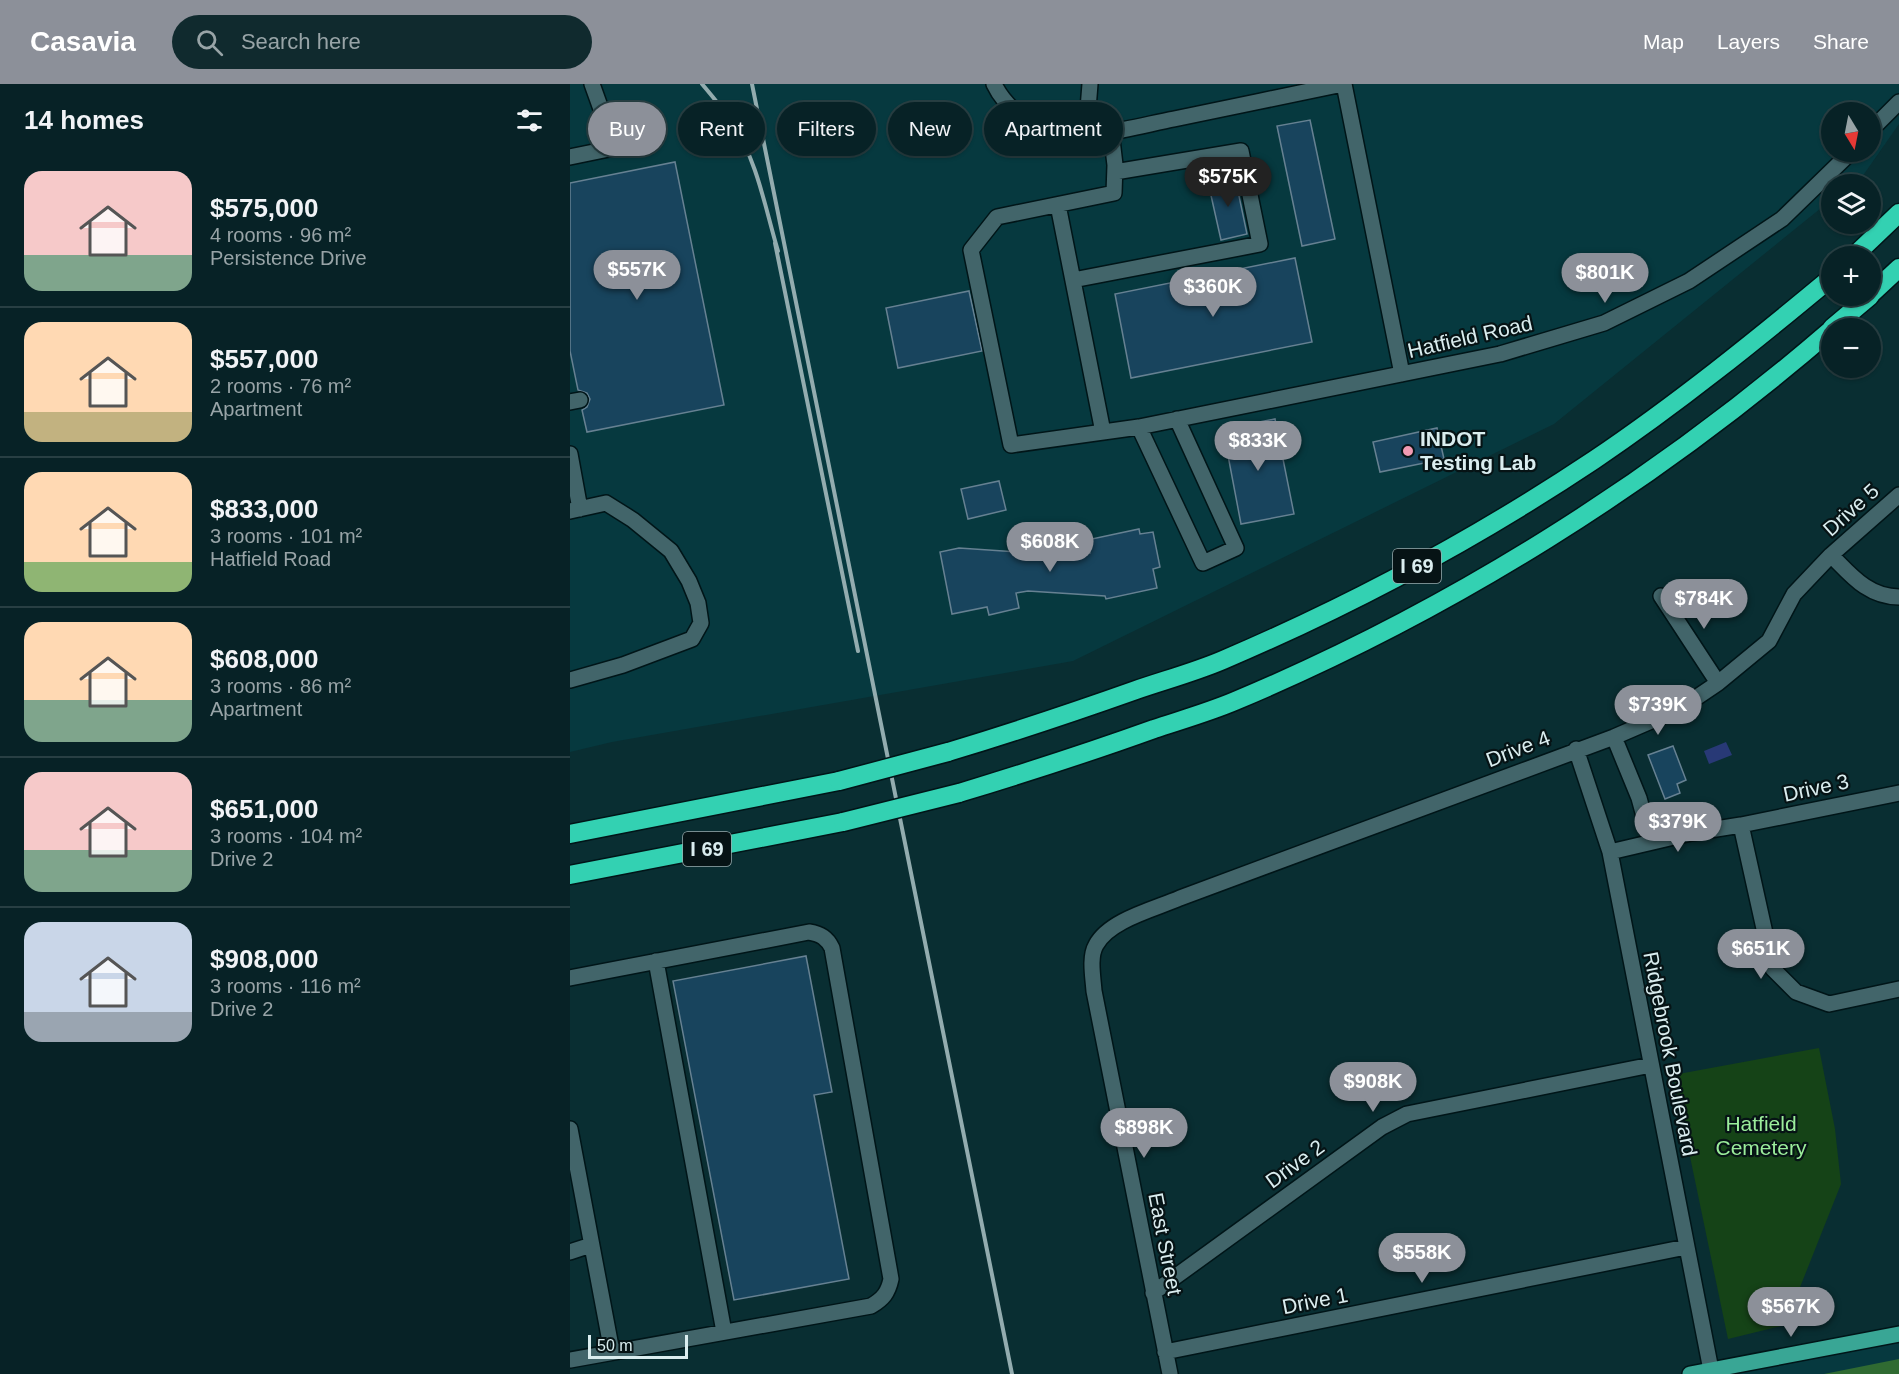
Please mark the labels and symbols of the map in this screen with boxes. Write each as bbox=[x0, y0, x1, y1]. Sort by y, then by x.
north arrow bbox=[1821, 102, 1881, 162]
pin: $575K bbox=[1186, 157, 1270, 208]
pin: $557K bbox=[595, 250, 679, 301]
pin: $801K bbox=[1563, 253, 1647, 304]
pin: $360K bbox=[1171, 267, 1255, 318]
street label: Hatfield Road bbox=[1405, 311, 1534, 362]
pin: $833K bbox=[1216, 421, 1300, 472]
place label: INDOT Testing Lab bbox=[1420, 427, 1536, 474]
marker: INDOT Testing Lab bbox=[1401, 444, 1415, 458]
street label: Drive 5 bbox=[1818, 479, 1883, 540]
pin: $608K bbox=[1008, 522, 1092, 573]
road number: I 69 bbox=[1393, 549, 1441, 583]
pin: $784K bbox=[1662, 579, 1746, 630]
pin: $739K bbox=[1616, 685, 1700, 736]
street label: Drive 4 bbox=[1483, 726, 1553, 771]
street label: Drive 3 bbox=[1781, 769, 1851, 806]
pin: $379K bbox=[1636, 802, 1720, 853]
road number: I 69 bbox=[683, 832, 731, 866]
pin: $651K bbox=[1719, 929, 1803, 980]
street label: Ridgebrook Boulevard bbox=[1639, 950, 1702, 1158]
pin: $908K bbox=[1331, 1062, 1415, 1113]
pin: $898K bbox=[1102, 1108, 1186, 1159]
park label: Hatfield Cemetery bbox=[1715, 1112, 1807, 1159]
street label: Drive 2 bbox=[1261, 1135, 1328, 1192]
street label: East Street bbox=[1144, 1191, 1187, 1297]
pin: $558K bbox=[1380, 1233, 1464, 1284]
street label: Drive 1 bbox=[1280, 1283, 1350, 1318]
pin: $567K bbox=[1749, 1287, 1833, 1338]
scale bar bbox=[588, 1332, 688, 1360]

